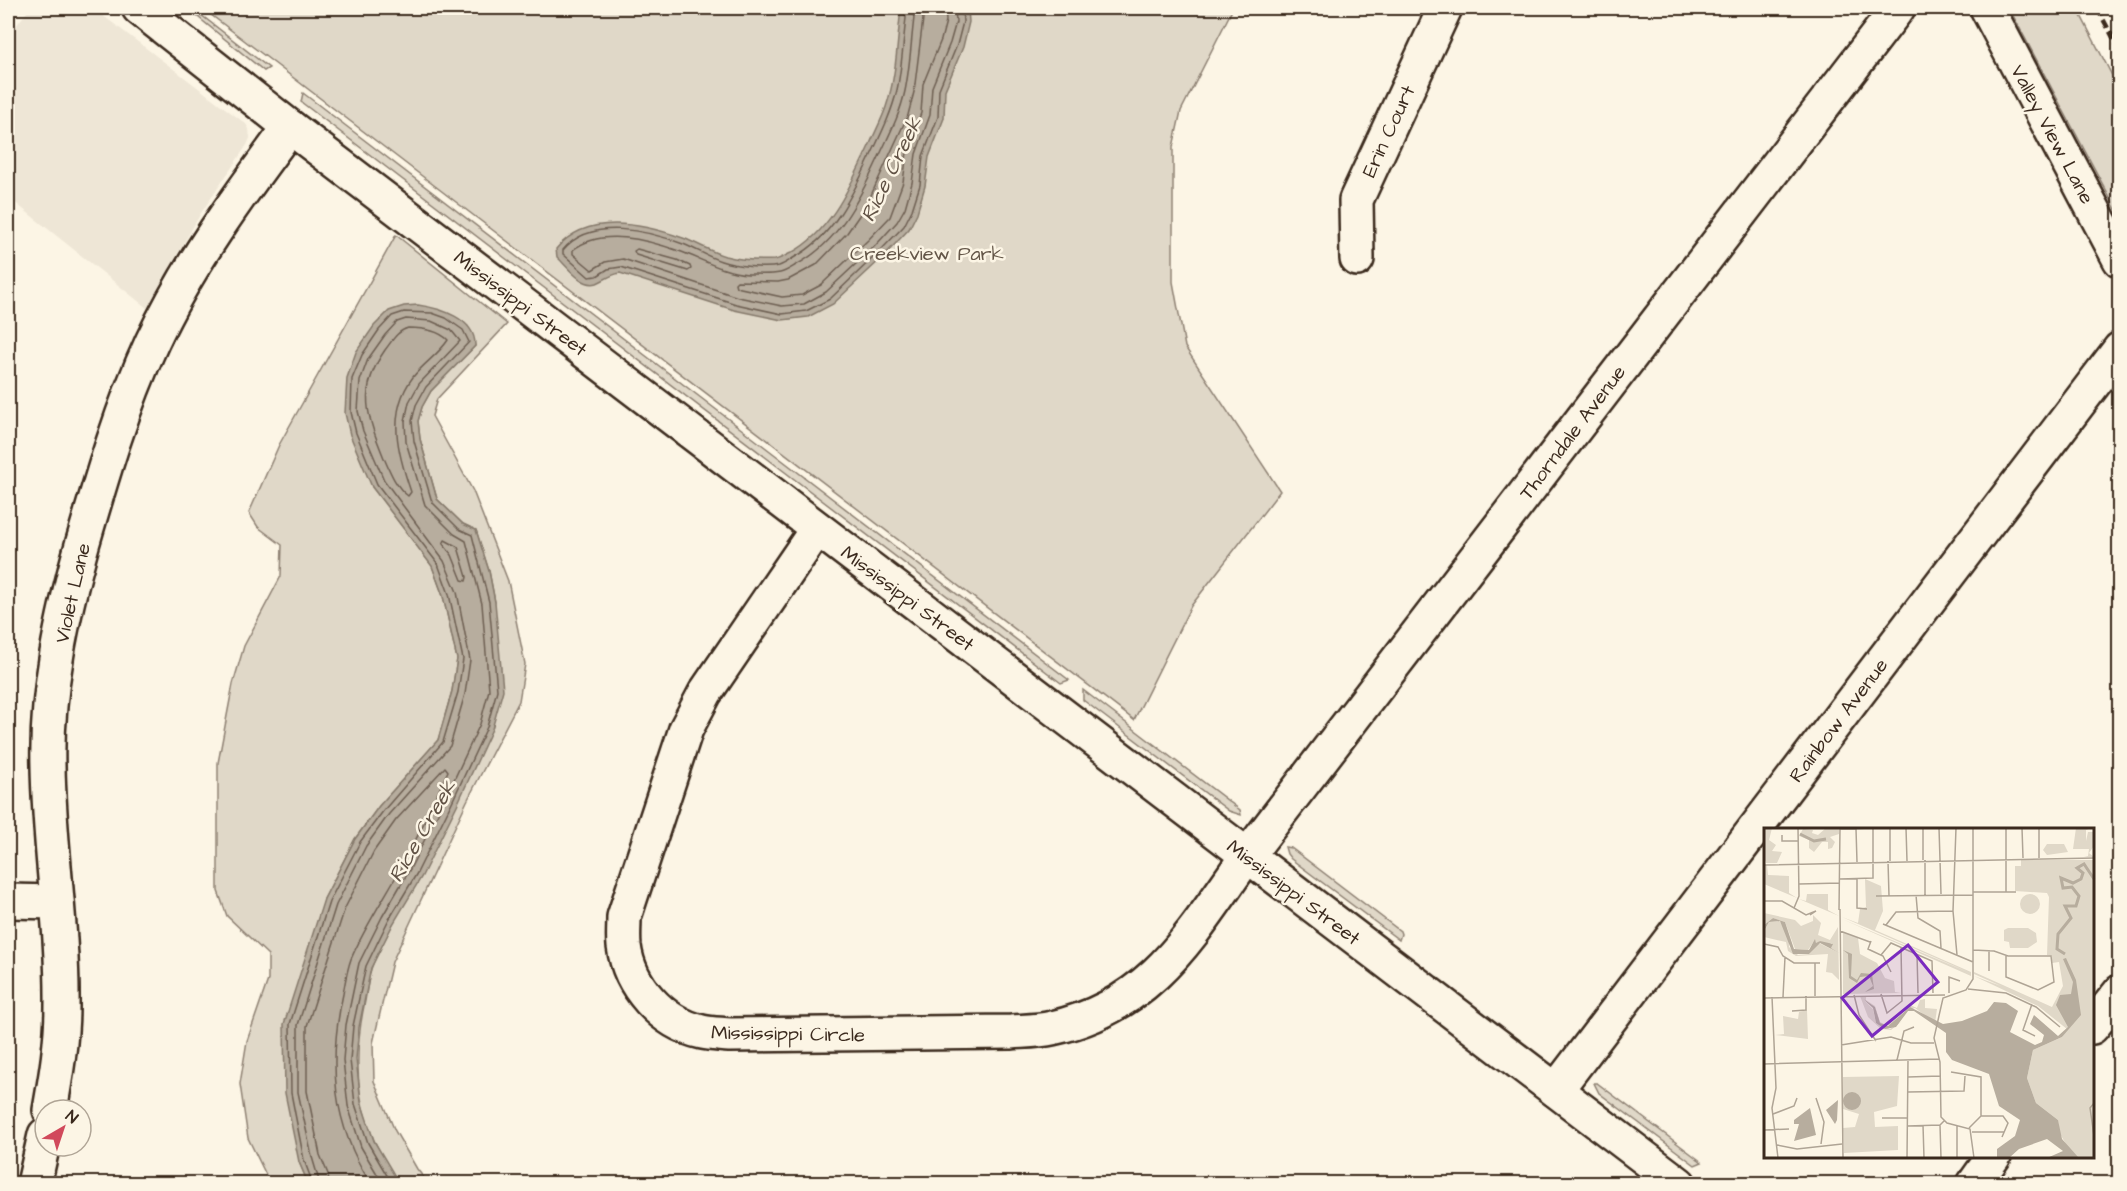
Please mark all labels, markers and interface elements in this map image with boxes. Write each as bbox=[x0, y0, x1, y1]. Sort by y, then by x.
street label: Valley View Lane bbox=[2003, 60, 2101, 210]
street label: Erin Court bbox=[1355, 81, 1422, 182]
water label: Rice Creek bbox=[854, 111, 930, 226]
park label: Creekview Park bbox=[850, 240, 1004, 268]
street label: Mississippi Street bbox=[448, 244, 593, 363]
street label: Thorndale Avenue bbox=[1513, 359, 1633, 506]
street label: Mississippi Street bbox=[835, 539, 980, 658]
street label: Violet Lane bbox=[48, 540, 98, 646]
street label: Rainbow Avenue bbox=[1783, 652, 1895, 789]
water label: Rice Creek bbox=[382, 774, 464, 888]
inset map bbox=[1764, 828, 2094, 1158]
street label: Mississippi Street bbox=[1221, 833, 1366, 952]
street label: Mississippi Circle bbox=[711, 1019, 865, 1049]
north arrow bbox=[33, 1098, 93, 1158]
text: N bbox=[61, 1105, 83, 1129]

